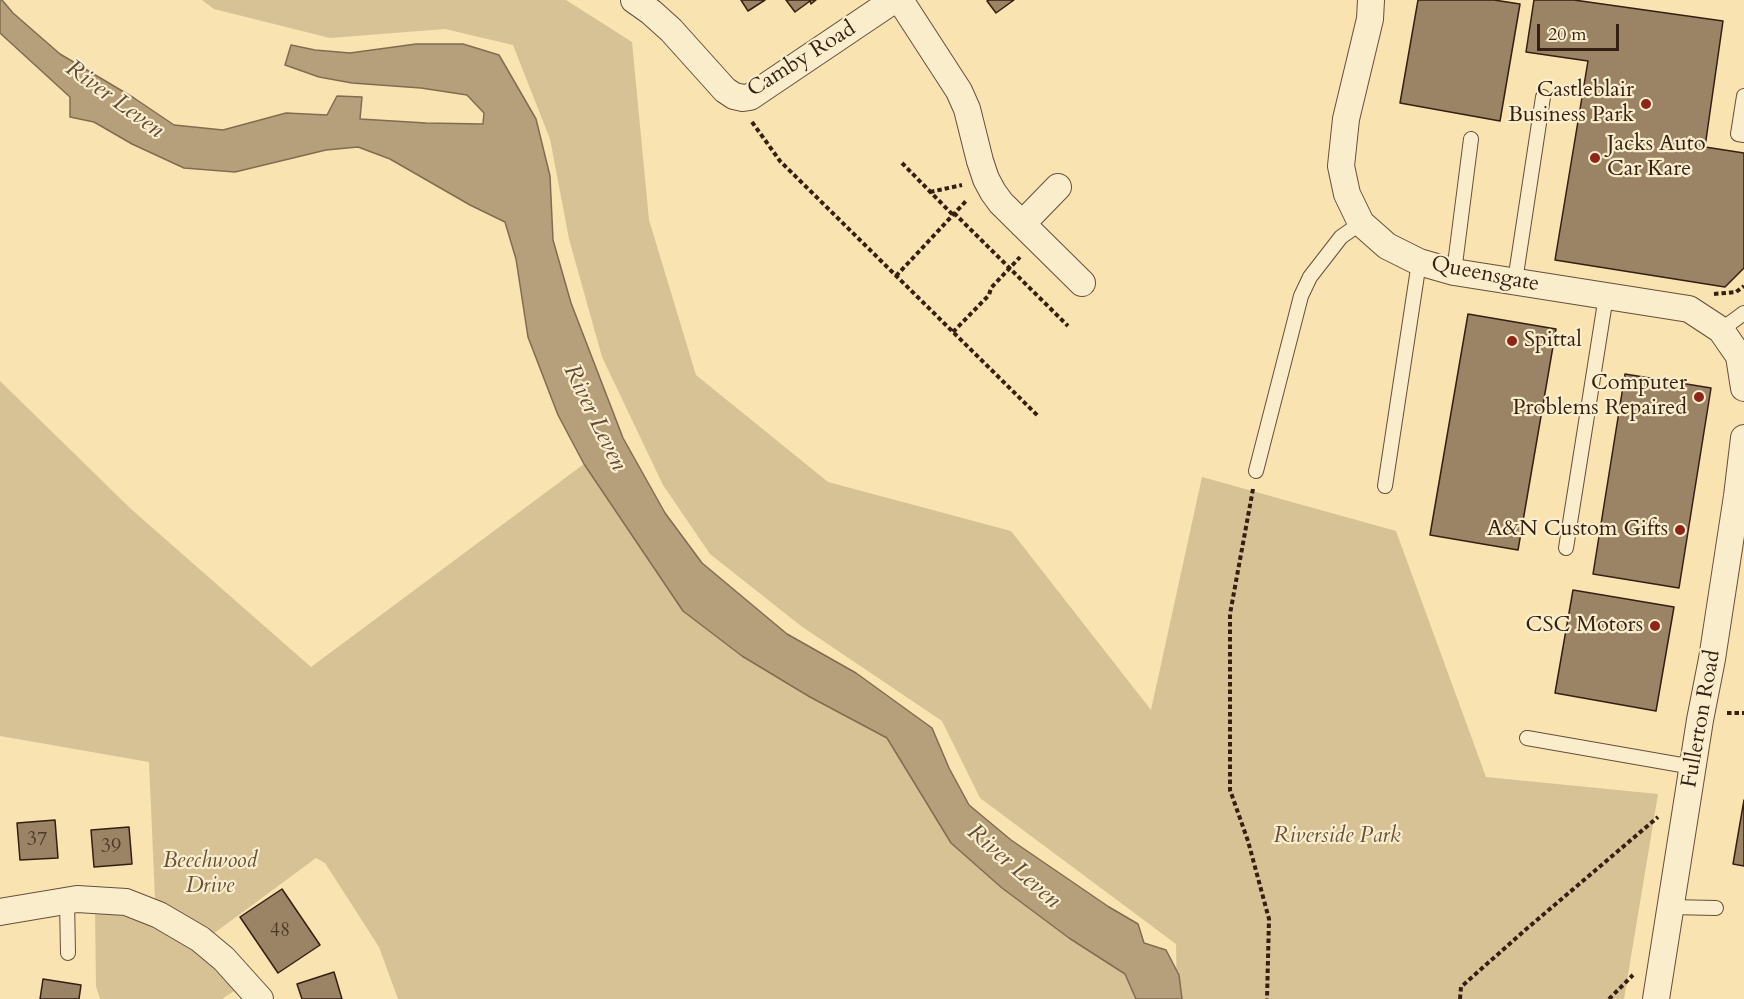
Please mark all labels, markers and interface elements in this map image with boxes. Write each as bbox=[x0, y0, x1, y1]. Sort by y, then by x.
scale bar bbox=[1540, 12, 1622, 50]
street label: Camby Road bbox=[743, 16, 861, 104]
text: 20 m bbox=[1548, 22, 1587, 47]
water label: River Leven bbox=[59, 55, 169, 145]
place label: Castleblair Business Park bbox=[1508, 78, 1634, 130]
marker: Castleblair Business Park bbox=[1639, 97, 1653, 111]
place label: Jacks Auto Car Kare bbox=[1607, 132, 1706, 184]
marker: Jacks Auto Car Kare bbox=[1588, 151, 1602, 165]
street label: Queensgate bbox=[1429, 252, 1541, 298]
place label: Spittal bbox=[1524, 328, 1582, 354]
marker: Spittal bbox=[1505, 334, 1519, 348]
water label: River Leven bbox=[556, 360, 632, 476]
place label: Computer Problems Repaired bbox=[1512, 371, 1687, 422]
marker: Computer Problems Repaired bbox=[1692, 390, 1706, 404]
place label: A&N Custom Gifts bbox=[1487, 517, 1668, 543]
marker: A&N Custom Gifts bbox=[1673, 523, 1687, 537]
place label: CSC Motors bbox=[1526, 613, 1643, 639]
marker: CSC Motors bbox=[1648, 619, 1662, 633]
street label: Fullerton Road bbox=[1677, 648, 1727, 790]
water label: River Leven bbox=[960, 819, 1066, 915]
park label: Riverside Park bbox=[1273, 824, 1401, 850]
house number: 37 bbox=[27, 828, 47, 852]
house number: 39 bbox=[101, 835, 121, 859]
park label: Beechwood Drive bbox=[163, 849, 257, 900]
house number: 48 bbox=[270, 919, 290, 943]

